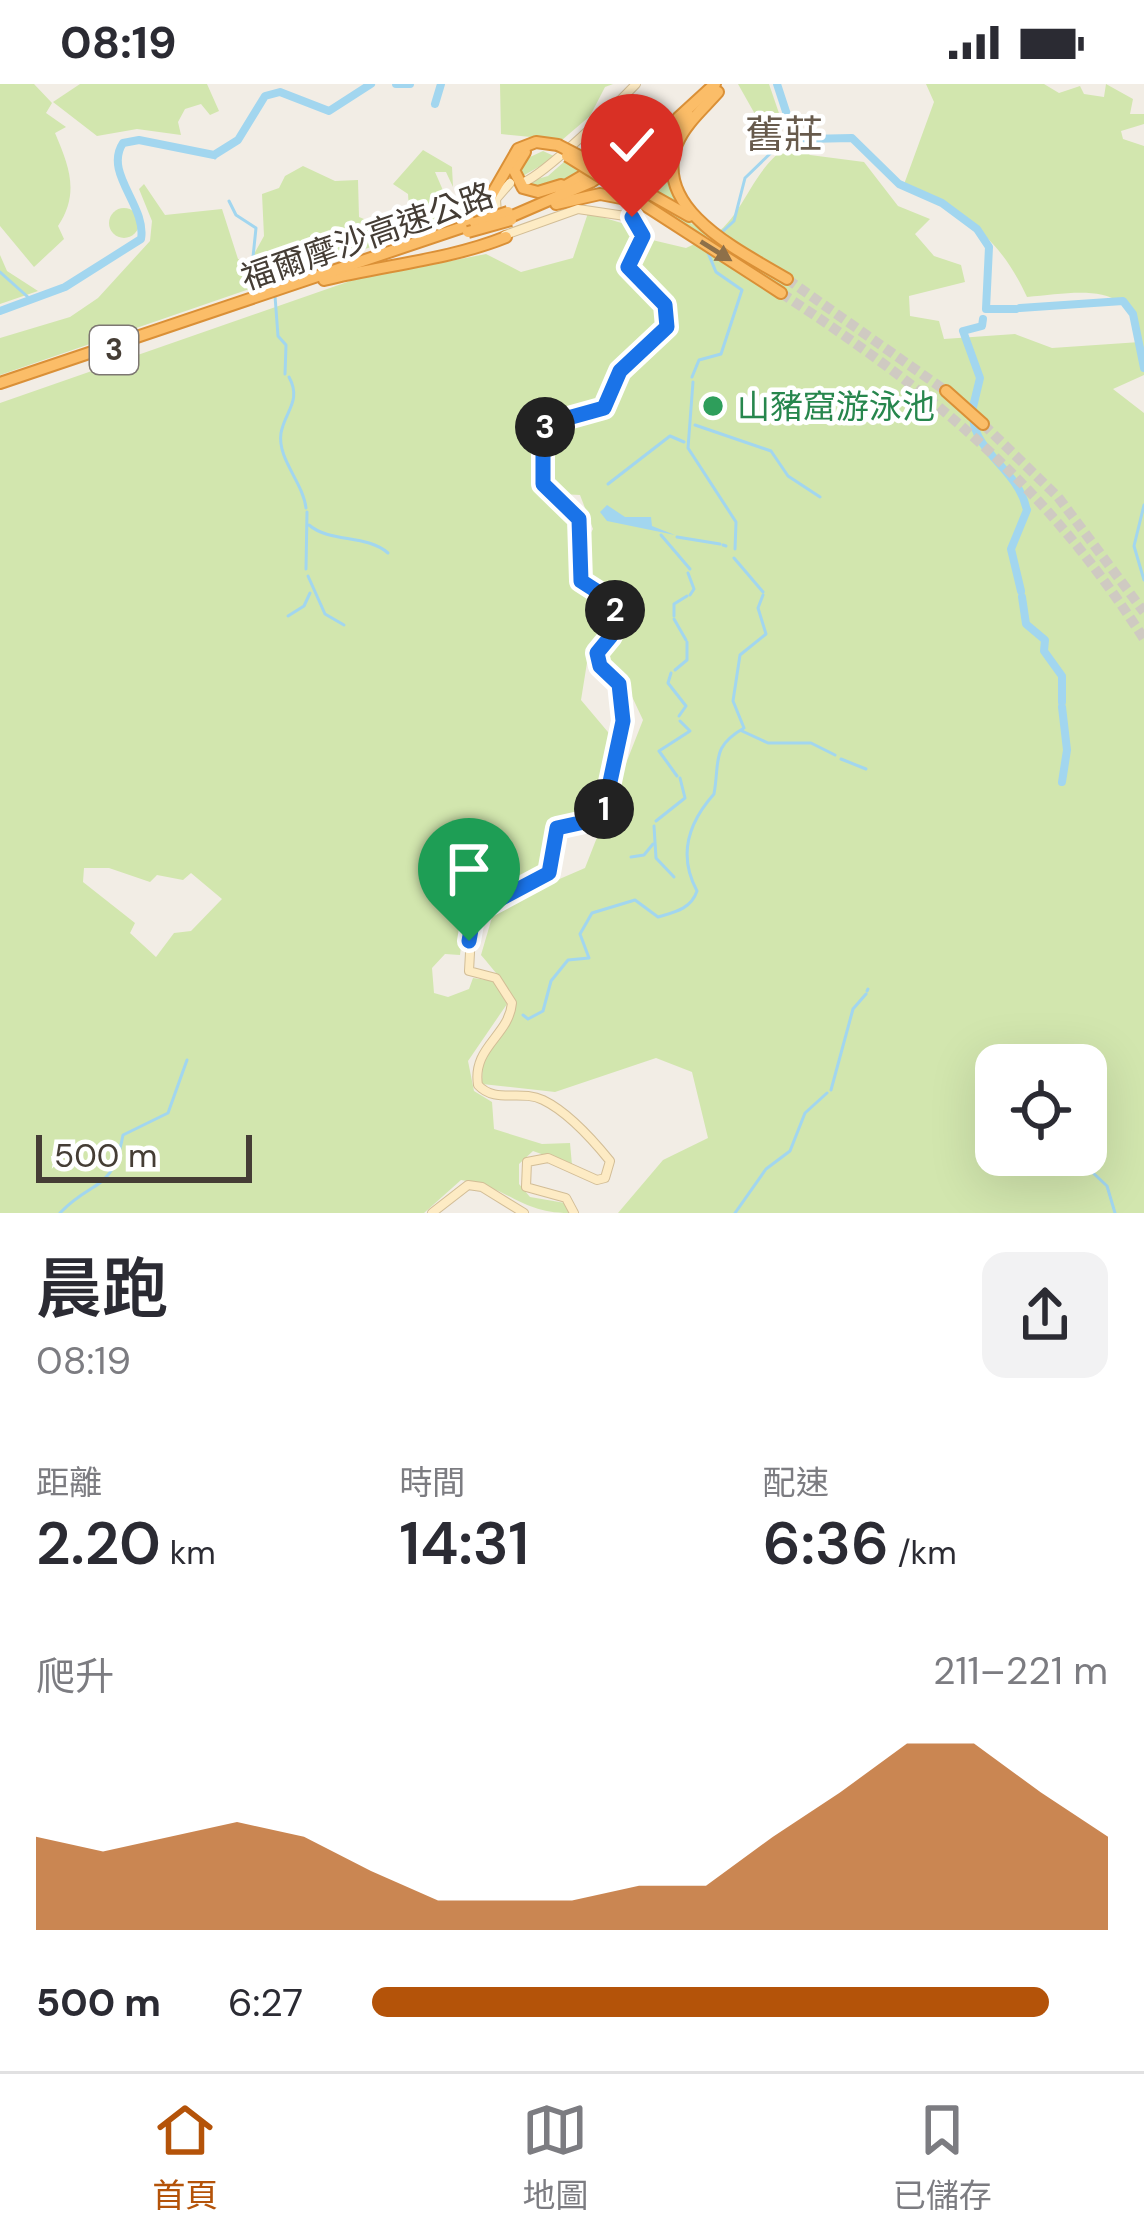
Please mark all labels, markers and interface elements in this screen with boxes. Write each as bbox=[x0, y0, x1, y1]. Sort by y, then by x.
text: 08:19 bbox=[60, 13, 177, 72]
pin bbox=[581, 94, 683, 217]
district label: 舊莊 bbox=[745, 109, 823, 160]
icon: check bbox=[599, 112, 665, 178]
street label: 福爾摩沙高速公路 bbox=[235, 173, 499, 300]
one-way arrow bbox=[699, 239, 732, 261]
road number: 3 bbox=[90, 326, 138, 374]
place label: 山豬窟游泳池 bbox=[737, 385, 935, 428]
marker: 山豬窟游泳池 bbox=[700, 393, 726, 419]
pin: 3 bbox=[515, 397, 575, 457]
text: 3 bbox=[535, 405, 555, 448]
pin: 2 bbox=[585, 580, 645, 640]
text: 2 bbox=[605, 588, 625, 631]
pin: 1 bbox=[574, 779, 634, 839]
text: 1 bbox=[598, 787, 610, 830]
pin bbox=[418, 818, 520, 941]
icon: arrive bbox=[436, 836, 502, 902]
map controls bbox=[975, 1044, 1107, 1176]
button: locate bbox=[975, 1044, 1107, 1176]
scale bar bbox=[36, 1129, 252, 1182]
text: 500 m bbox=[54, 1134, 157, 1177]
text: 晨跑 bbox=[36, 1247, 168, 1332]
button: share bbox=[982, 1252, 1108, 1378]
text: 08:19 bbox=[36, 1335, 131, 1386]
text: 距離 bbox=[36, 1461, 102, 1504]
text: 時間 bbox=[399, 1461, 465, 1504]
text: 配速 bbox=[763, 1461, 829, 1504]
text: 2.20 bbox=[36, 1504, 161, 1583]
text: 14:31 bbox=[399, 1504, 529, 1583]
text: 6:36 bbox=[763, 1504, 889, 1583]
text: km bbox=[161, 1531, 216, 1574]
text: /km bbox=[889, 1531, 957, 1574]
text: 211–221 m bbox=[933, 1645, 1108, 1696]
text: 爬升 bbox=[36, 1651, 114, 1702]
text: 500 m bbox=[36, 1977, 161, 2028]
text: 6:27 bbox=[228, 1977, 303, 2028]
tab: 首頁 bbox=[152, 2097, 218, 2217]
tab: 地圖 bbox=[522, 2097, 588, 2217]
tab: 已儲存 bbox=[893, 2097, 992, 2217]

